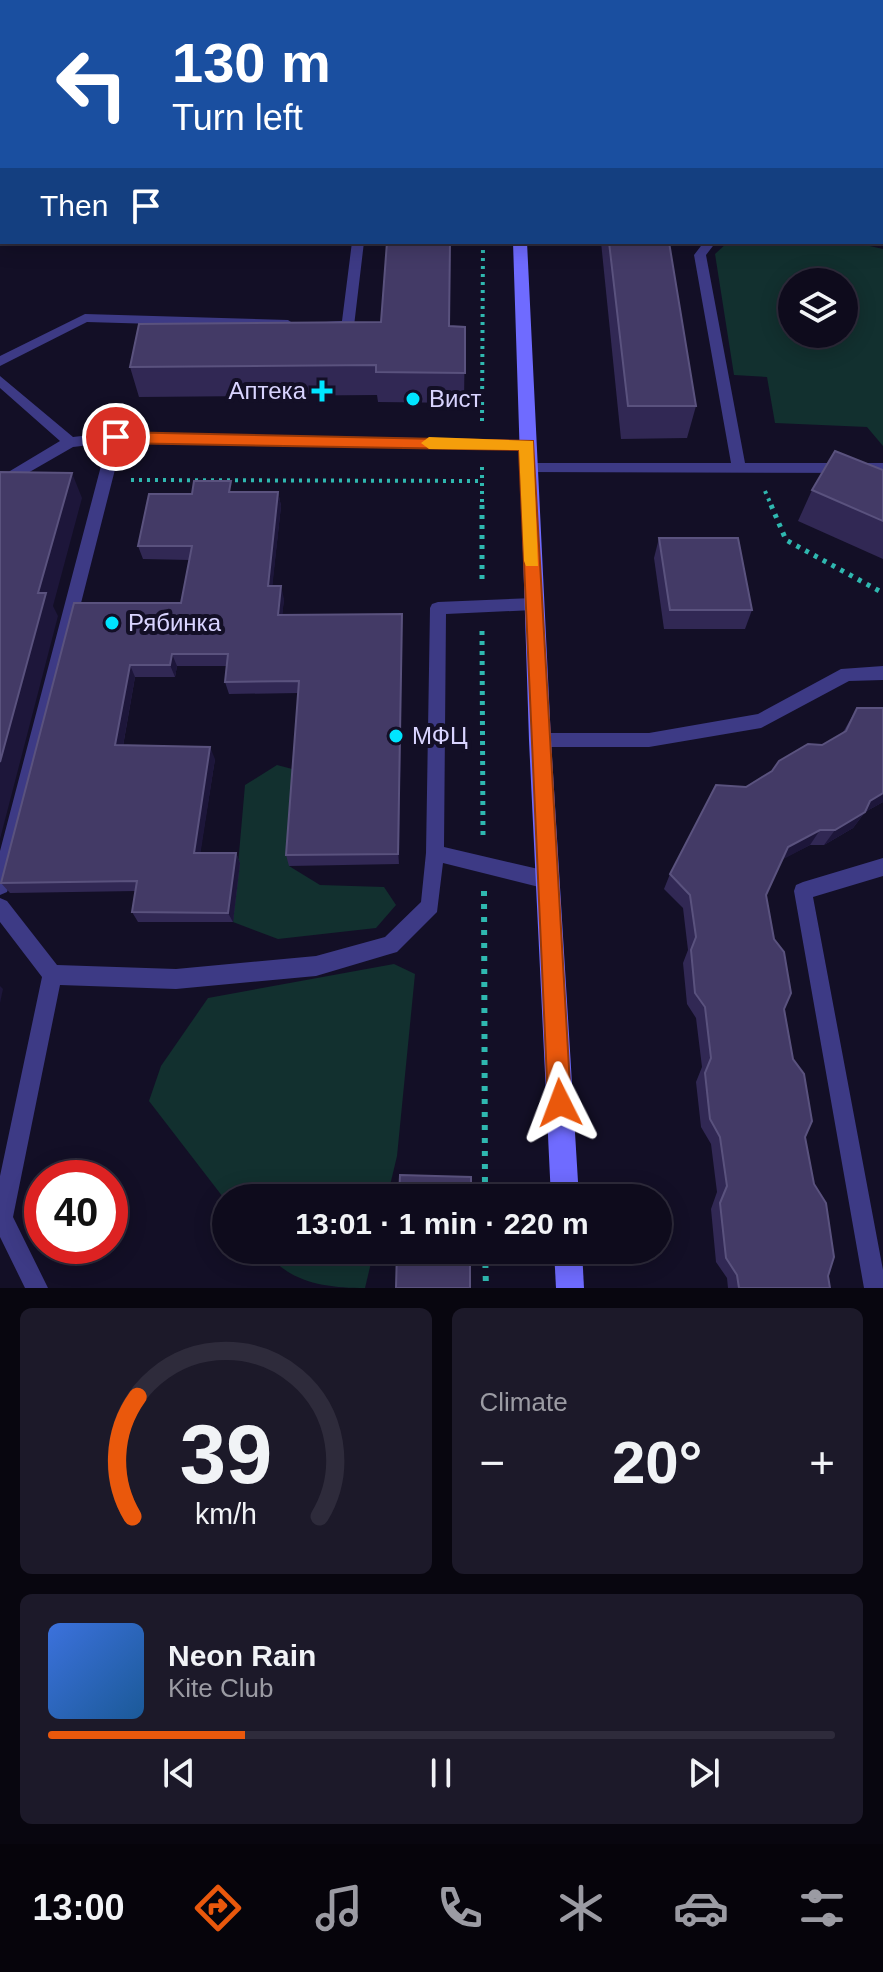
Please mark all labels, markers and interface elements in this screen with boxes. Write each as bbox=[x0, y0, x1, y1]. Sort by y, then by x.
text: 130 m bbox=[172, 31, 331, 94]
icon: left bbox=[40, 32, 144, 136]
text: Turn left bbox=[172, 97, 303, 138]
icon: arrive bbox=[124, 184, 168, 228]
text: Then bbox=[40, 189, 108, 222]
map controls bbox=[778, 268, 858, 348]
button: layers bbox=[778, 268, 858, 348]
place label: Аптека bbox=[229, 377, 307, 404]
marker: Аптека bbox=[313, 382, 331, 400]
place label: Вист bbox=[429, 385, 481, 412]
marker: Вист bbox=[404, 390, 422, 408]
pin bbox=[82, 403, 150, 471]
icon: arrive bbox=[94, 415, 138, 459]
place label: Рябинка bbox=[128, 609, 222, 636]
marker: Рябинка bbox=[103, 614, 121, 632]
place label: МФЦ bbox=[412, 722, 468, 749]
marker: МФЦ bbox=[387, 727, 405, 745]
position arrow bbox=[518, 1061, 602, 1145]
speed limit sign: 40 bbox=[24, 1160, 128, 1264]
text: 13:01 · 1 min · 220 m bbox=[295, 1207, 589, 1240]
text: Climate bbox=[480, 1387, 568, 1417]
text: 39 bbox=[179, 1408, 272, 1501]
text: 20° bbox=[612, 1429, 703, 1496]
text: − bbox=[480, 1438, 505, 1487]
text: + bbox=[809, 1438, 835, 1487]
text: km/h bbox=[195, 1498, 257, 1530]
text: Neon Rain bbox=[168, 1639, 316, 1672]
text: Kite Club bbox=[168, 1673, 274, 1703]
icon: previous bbox=[157, 1751, 201, 1795]
icon: pause bbox=[419, 1751, 463, 1795]
icon: next bbox=[682, 1751, 726, 1795]
icon: directions bbox=[190, 1880, 246, 1936]
icon: music bbox=[311, 1880, 367, 1936]
icon: phone bbox=[432, 1880, 488, 1936]
icon: climate bbox=[553, 1880, 609, 1936]
icon: car bbox=[673, 1880, 729, 1936]
icon: filters bbox=[794, 1880, 850, 1936]
text: 13:00 bbox=[32, 1887, 125, 1928]

